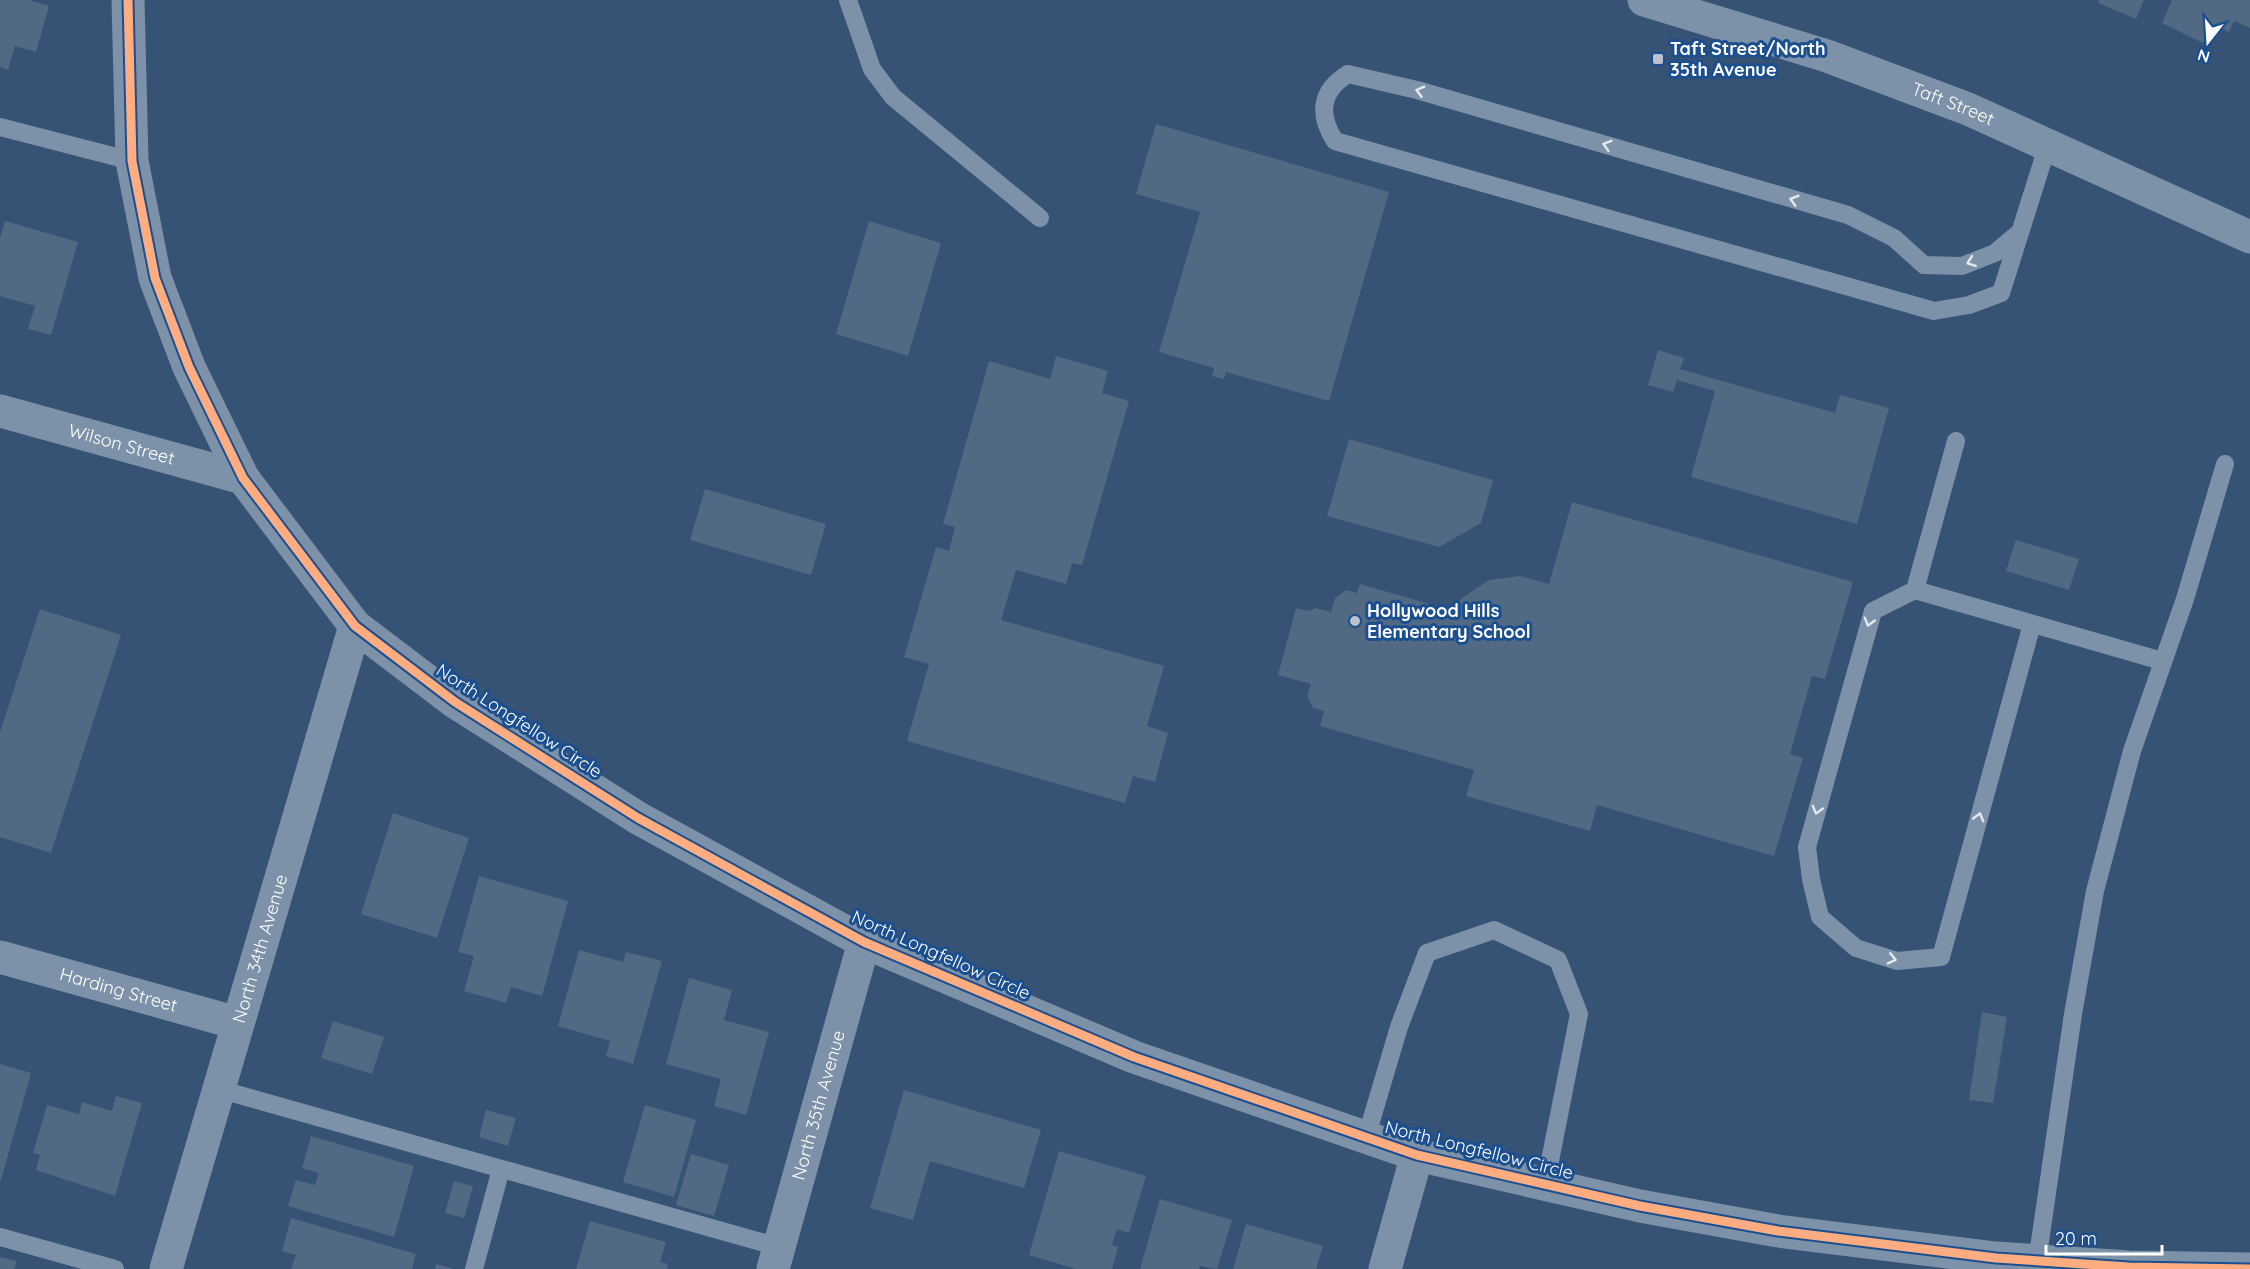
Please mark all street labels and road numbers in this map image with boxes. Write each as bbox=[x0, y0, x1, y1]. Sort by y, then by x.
street label: Taft Street bbox=[1909, 77, 1998, 130]
street label: Wilson Street bbox=[66, 418, 177, 470]
street label: North Longfellow Circle bbox=[432, 658, 607, 783]
street label: North 34th Avenue bbox=[227, 871, 292, 1026]
street label: North Longfellow Circle bbox=[848, 905, 1034, 1004]
street label: Harding Street bbox=[57, 962, 180, 1017]
street label: North 35th Avenue bbox=[786, 1028, 850, 1182]
street label: North Longfellow Circle bbox=[1383, 1115, 1576, 1184]

